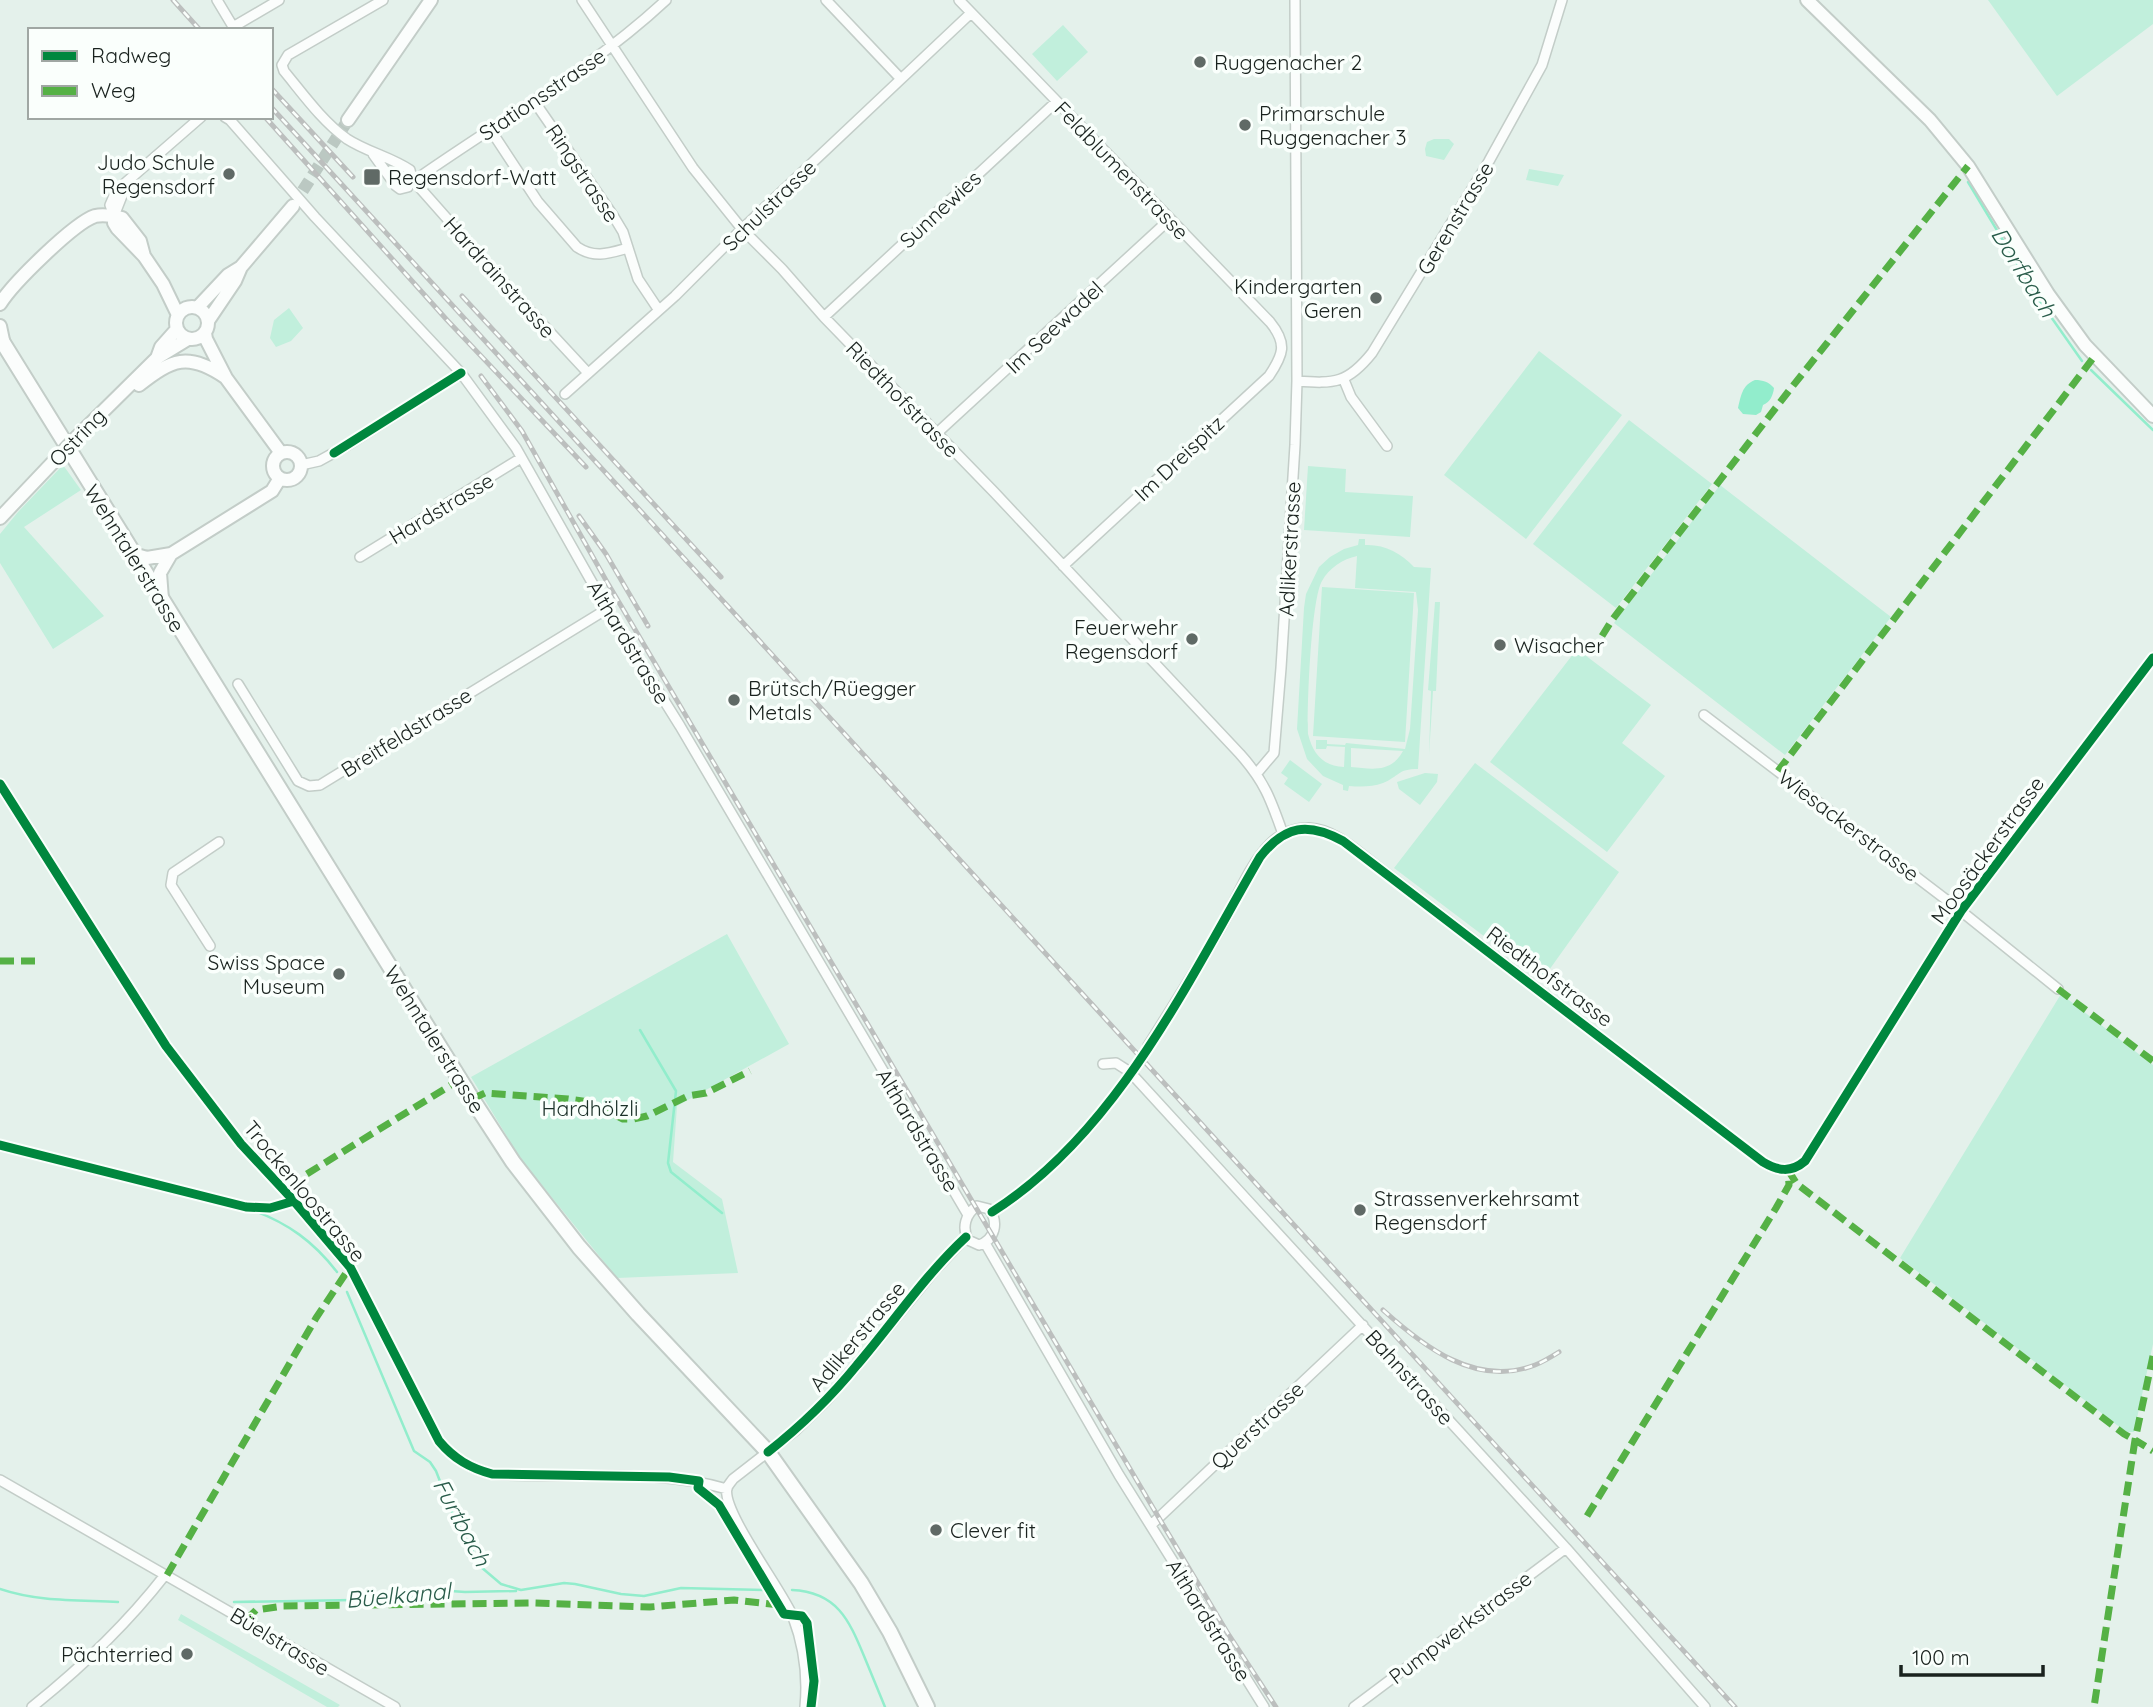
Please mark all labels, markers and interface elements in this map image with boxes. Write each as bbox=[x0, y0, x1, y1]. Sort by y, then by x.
legend bbox=[28, 28, 273, 119]
text: Radweg bbox=[91, 42, 171, 68]
street label: Stationsstrasse bbox=[474, 42, 610, 146]
place label: Ruggenacher 2 bbox=[1214, 49, 1362, 75]
marker: Ruggenacher 2 bbox=[1192, 54, 1208, 70]
text: Weg bbox=[91, 77, 136, 103]
street label: Feldblumenstrasse bbox=[1049, 95, 1195, 245]
place label: Primarschule Ruggenacher 3 bbox=[1259, 100, 1407, 150]
marker: Primarschule Ruggenacher 3 bbox=[1237, 117, 1253, 133]
street label: Ringstrasse bbox=[541, 119, 625, 227]
place label: Judo Schule Regensdorf bbox=[97, 149, 215, 199]
street label: Schulstrasse bbox=[717, 154, 821, 256]
street label: Gerenstrasse bbox=[1411, 157, 1499, 279]
place label: Regensdorf-Watt bbox=[388, 164, 557, 190]
street label: Sunnewies bbox=[894, 165, 986, 253]
marker: Judo Schule Regensdorf bbox=[221, 166, 237, 182]
marker: Regensdorf-Watt bbox=[362, 167, 382, 187]
street label: Hardrainstrasse bbox=[439, 211, 561, 343]
water label: Dorfbach bbox=[1985, 222, 2063, 323]
place label: Kindergarten Geren bbox=[1234, 273, 1362, 323]
street label: Im Seewadel bbox=[1000, 275, 1108, 379]
marker: Kindergarten Geren bbox=[1368, 290, 1384, 306]
street label: Riedthofstrasse bbox=[841, 335, 965, 463]
street label: Ostring bbox=[43, 402, 111, 472]
street label: Im Dreispitz bbox=[1129, 410, 1229, 506]
street label: Hardstrasse bbox=[384, 467, 498, 549]
street label: Wehntalerstrasse bbox=[79, 479, 191, 637]
street label: Adlikerstrasse bbox=[1272, 481, 1306, 617]
street label: Althardstrasse bbox=[582, 575, 676, 709]
place label: Feuerwehr Regensdorf bbox=[1065, 614, 1178, 664]
marker: Feuerwehr Regensdorf bbox=[1184, 631, 1200, 647]
place label: Wisacher bbox=[1514, 632, 1604, 658]
marker: Wisacher bbox=[1492, 637, 1508, 653]
place label: Brütsch/Rüegger Metals bbox=[748, 675, 916, 725]
street label: Breitfeldstrasse bbox=[336, 681, 476, 783]
marker: Brütsch/Rüegger Metals bbox=[726, 692, 742, 708]
street label: Wiesackerstrasse bbox=[1773, 763, 1925, 887]
street label: Moosäckerstrasse bbox=[1925, 771, 2049, 929]
street label: Riedthofstrasse bbox=[1482, 920, 1618, 1032]
place label: Swiss Space Museum bbox=[207, 949, 325, 999]
street label: Wehntalerstrasse bbox=[379, 960, 491, 1118]
marker: Swiss Space Museum bbox=[331, 966, 347, 982]
street label: Althardstrasse bbox=[871, 1063, 965, 1197]
park label: Hardhölzli bbox=[541, 1095, 639, 1121]
street label: Trockenloostrasse bbox=[238, 1115, 372, 1267]
place label: Strassenverkehrsamt Regensdorf bbox=[1374, 1185, 1580, 1235]
marker: Strassenverkehrsamt Regensdorf bbox=[1352, 1202, 1368, 1218]
street label: Adlikerstrasse bbox=[804, 1276, 910, 1396]
street label: Bahnstrasse bbox=[1360, 1324, 1460, 1430]
street label: Querstrasse bbox=[1205, 1376, 1309, 1474]
water label: Furtbach bbox=[427, 1473, 498, 1572]
place label: Clever fit bbox=[950, 1517, 1036, 1543]
marker: Clever fit bbox=[928, 1522, 944, 1538]
street label: Althardstrasse bbox=[1161, 1554, 1257, 1686]
street label: Pumpwerkstrasse bbox=[1383, 1565, 1537, 1689]
water label: Büelkanal bbox=[344, 1576, 454, 1614]
street label: Büelstrasse bbox=[226, 1601, 334, 1681]
scale bar bbox=[1901, 1634, 2043, 1678]
place label: Pächterried bbox=[61, 1641, 173, 1667]
text: 100 m bbox=[1912, 1644, 1970, 1670]
marker: Pächterried bbox=[179, 1646, 195, 1662]

